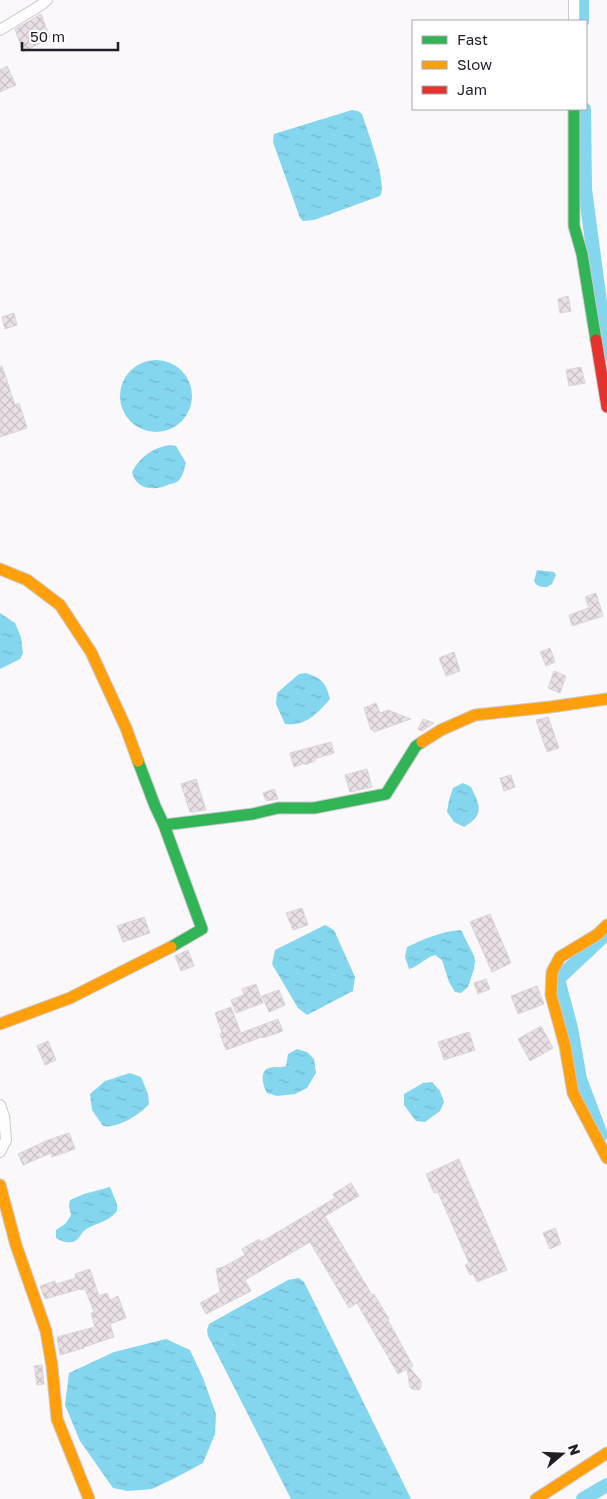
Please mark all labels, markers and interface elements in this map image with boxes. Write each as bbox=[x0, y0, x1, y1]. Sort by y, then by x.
scale bar bbox=[22, 20, 119, 52]
legend bbox=[412, 20, 587, 110]
text: 50 m bbox=[30, 27, 65, 45]
text: Fast bbox=[457, 30, 488, 48]
text: Slow bbox=[457, 55, 492, 73]
text: Jam bbox=[457, 80, 487, 98]
north arrow bbox=[537, 1429, 587, 1479]
text: N bbox=[565, 1442, 585, 1457]

